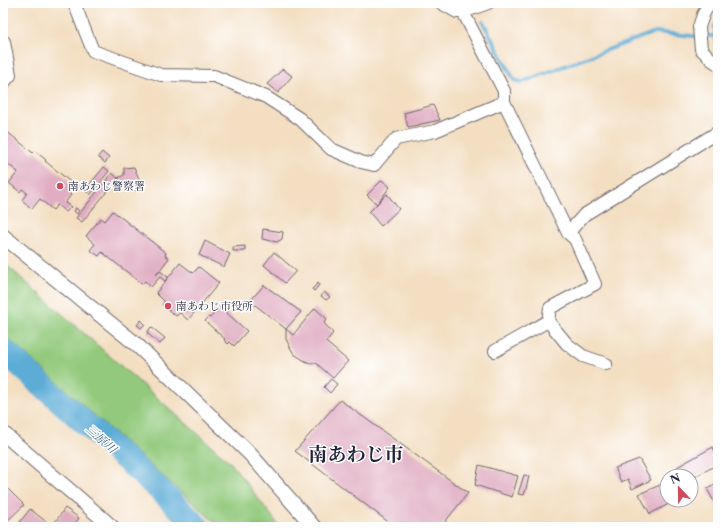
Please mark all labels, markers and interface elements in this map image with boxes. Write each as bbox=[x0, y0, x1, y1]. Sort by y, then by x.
place label: 南あわじ警察署 bbox=[68, 179, 145, 193]
marker: 南あわじ警察署 bbox=[55, 181, 65, 191]
place label: 南あわじ市役所 bbox=[176, 299, 253, 313]
marker: 南あわじ市役所 bbox=[163, 301, 173, 311]
water label: 三原川 bbox=[83, 421, 121, 458]
district label: 南あわじ市 bbox=[308, 443, 404, 466]
north arrow bbox=[659, 468, 699, 508]
text: N bbox=[668, 470, 683, 487]

